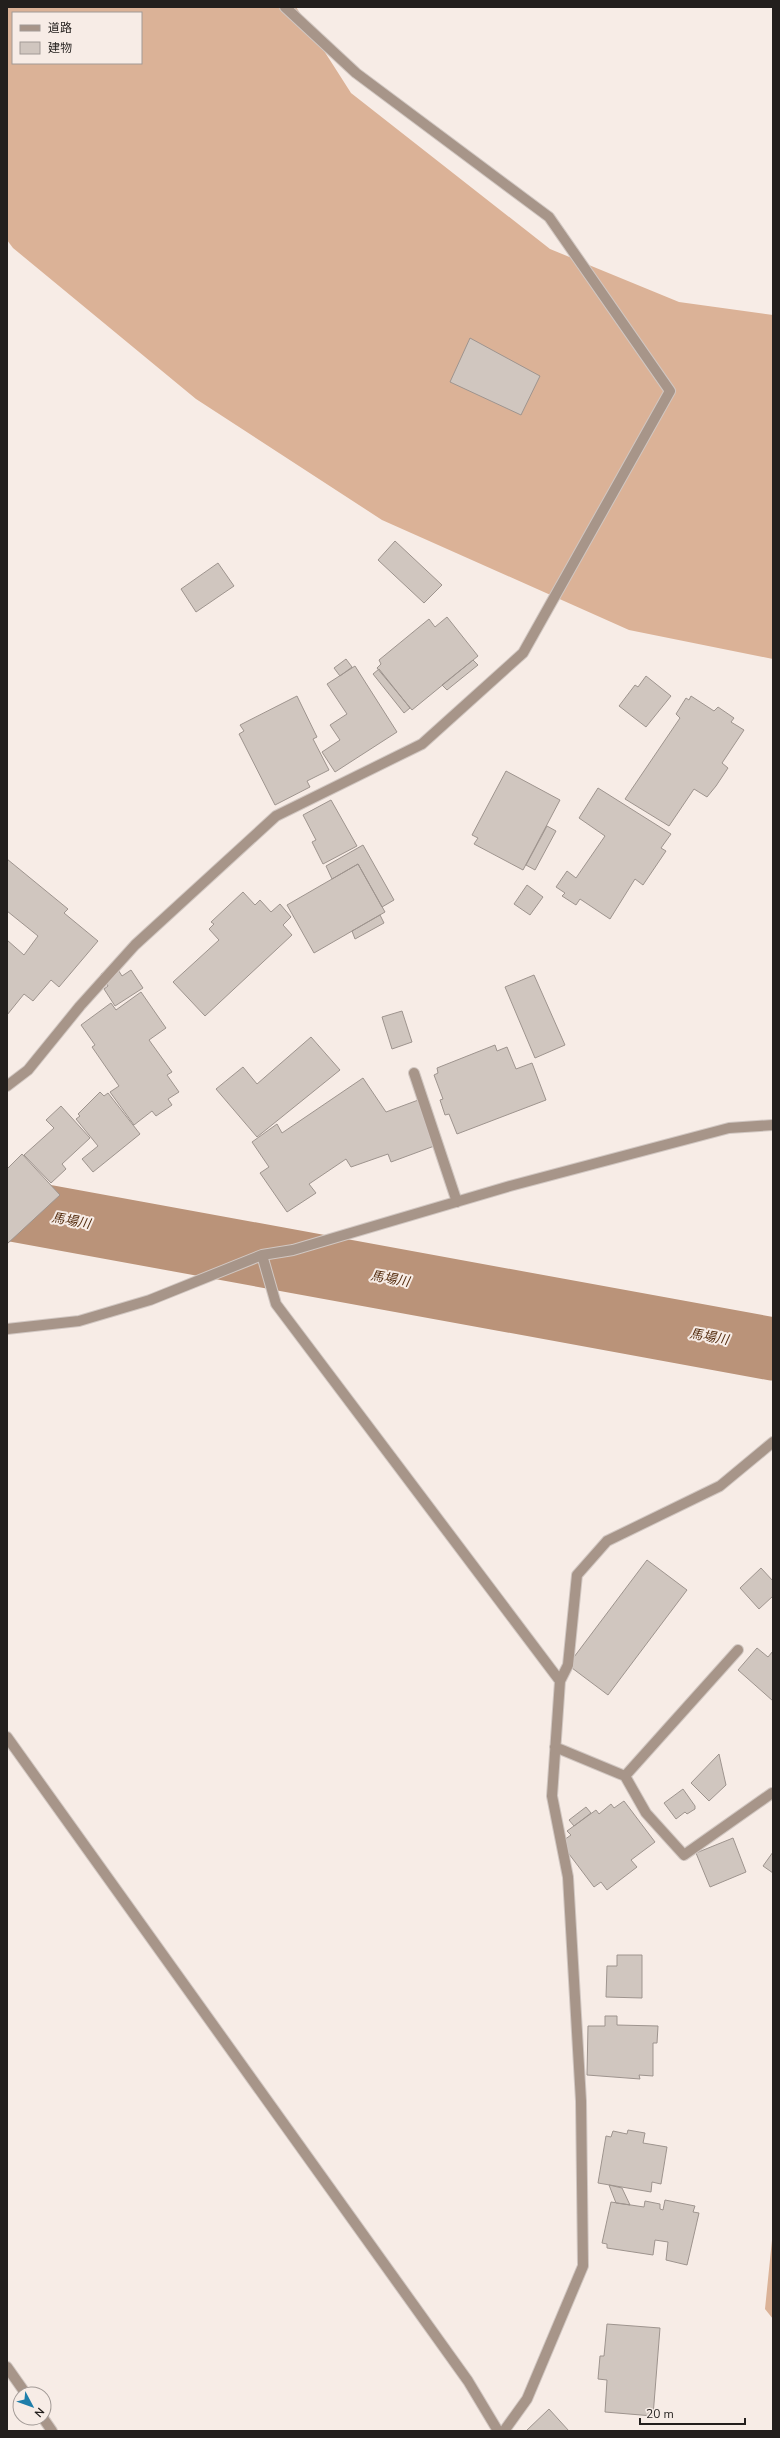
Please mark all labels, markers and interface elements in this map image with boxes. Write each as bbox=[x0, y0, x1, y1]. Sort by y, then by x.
legend bbox=[12, 12, 142, 64]
text: 道路 bbox=[48, 20, 72, 36]
text: 建物 bbox=[48, 40, 72, 56]
water label: 馬場川 bbox=[50, 1209, 94, 1234]
water label: 馬場川 bbox=[369, 1267, 413, 1292]
water label: 馬場川 bbox=[688, 1325, 732, 1350]
north arrow bbox=[12, 2386, 52, 2426]
scale bar bbox=[640, 2400, 745, 2426]
text: N bbox=[31, 2404, 48, 2420]
text: 20 m bbox=[646, 2406, 674, 2422]

